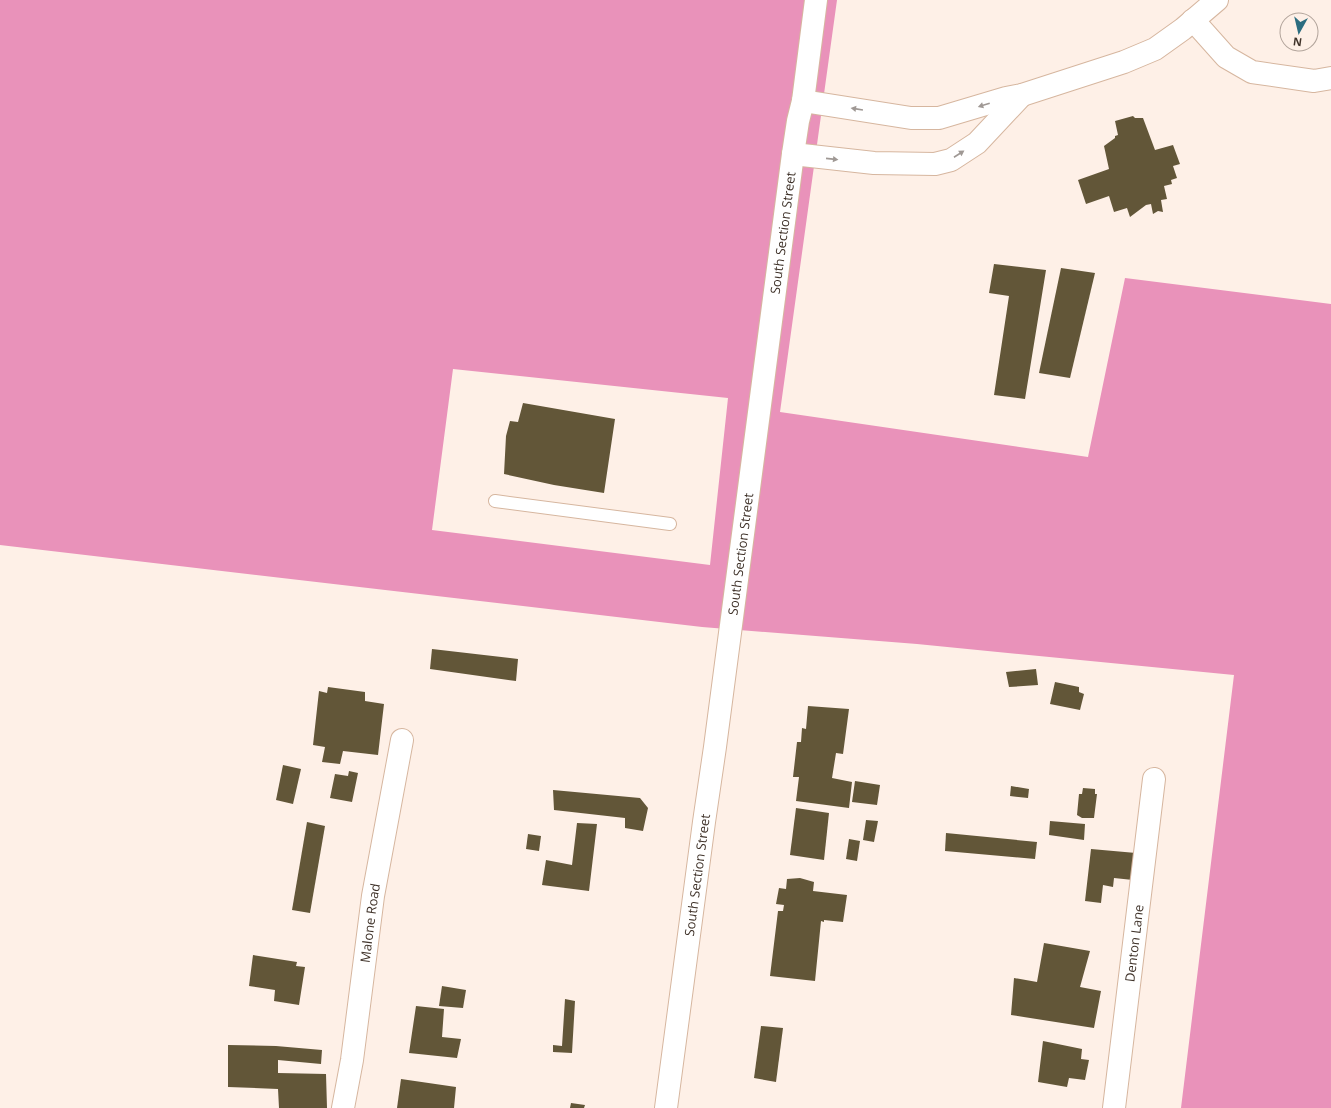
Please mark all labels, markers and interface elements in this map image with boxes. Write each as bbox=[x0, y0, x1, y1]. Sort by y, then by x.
north arrow bbox=[1279, 12, 1319, 52]
text: N bbox=[1292, 34, 1303, 50]
one-way arrow bbox=[978, 102, 990, 108]
one-way arrow bbox=[850, 106, 863, 112]
one-way arrow bbox=[954, 150, 964, 158]
one-way arrow bbox=[826, 156, 838, 162]
street label: South Section Street bbox=[766, 170, 800, 295]
street label: South Section Street bbox=[723, 491, 757, 616]
street label: South Section Street bbox=[680, 812, 714, 937]
street label: Malone Road bbox=[356, 882, 384, 964]
street label: Denton Lane bbox=[1120, 903, 1148, 983]

